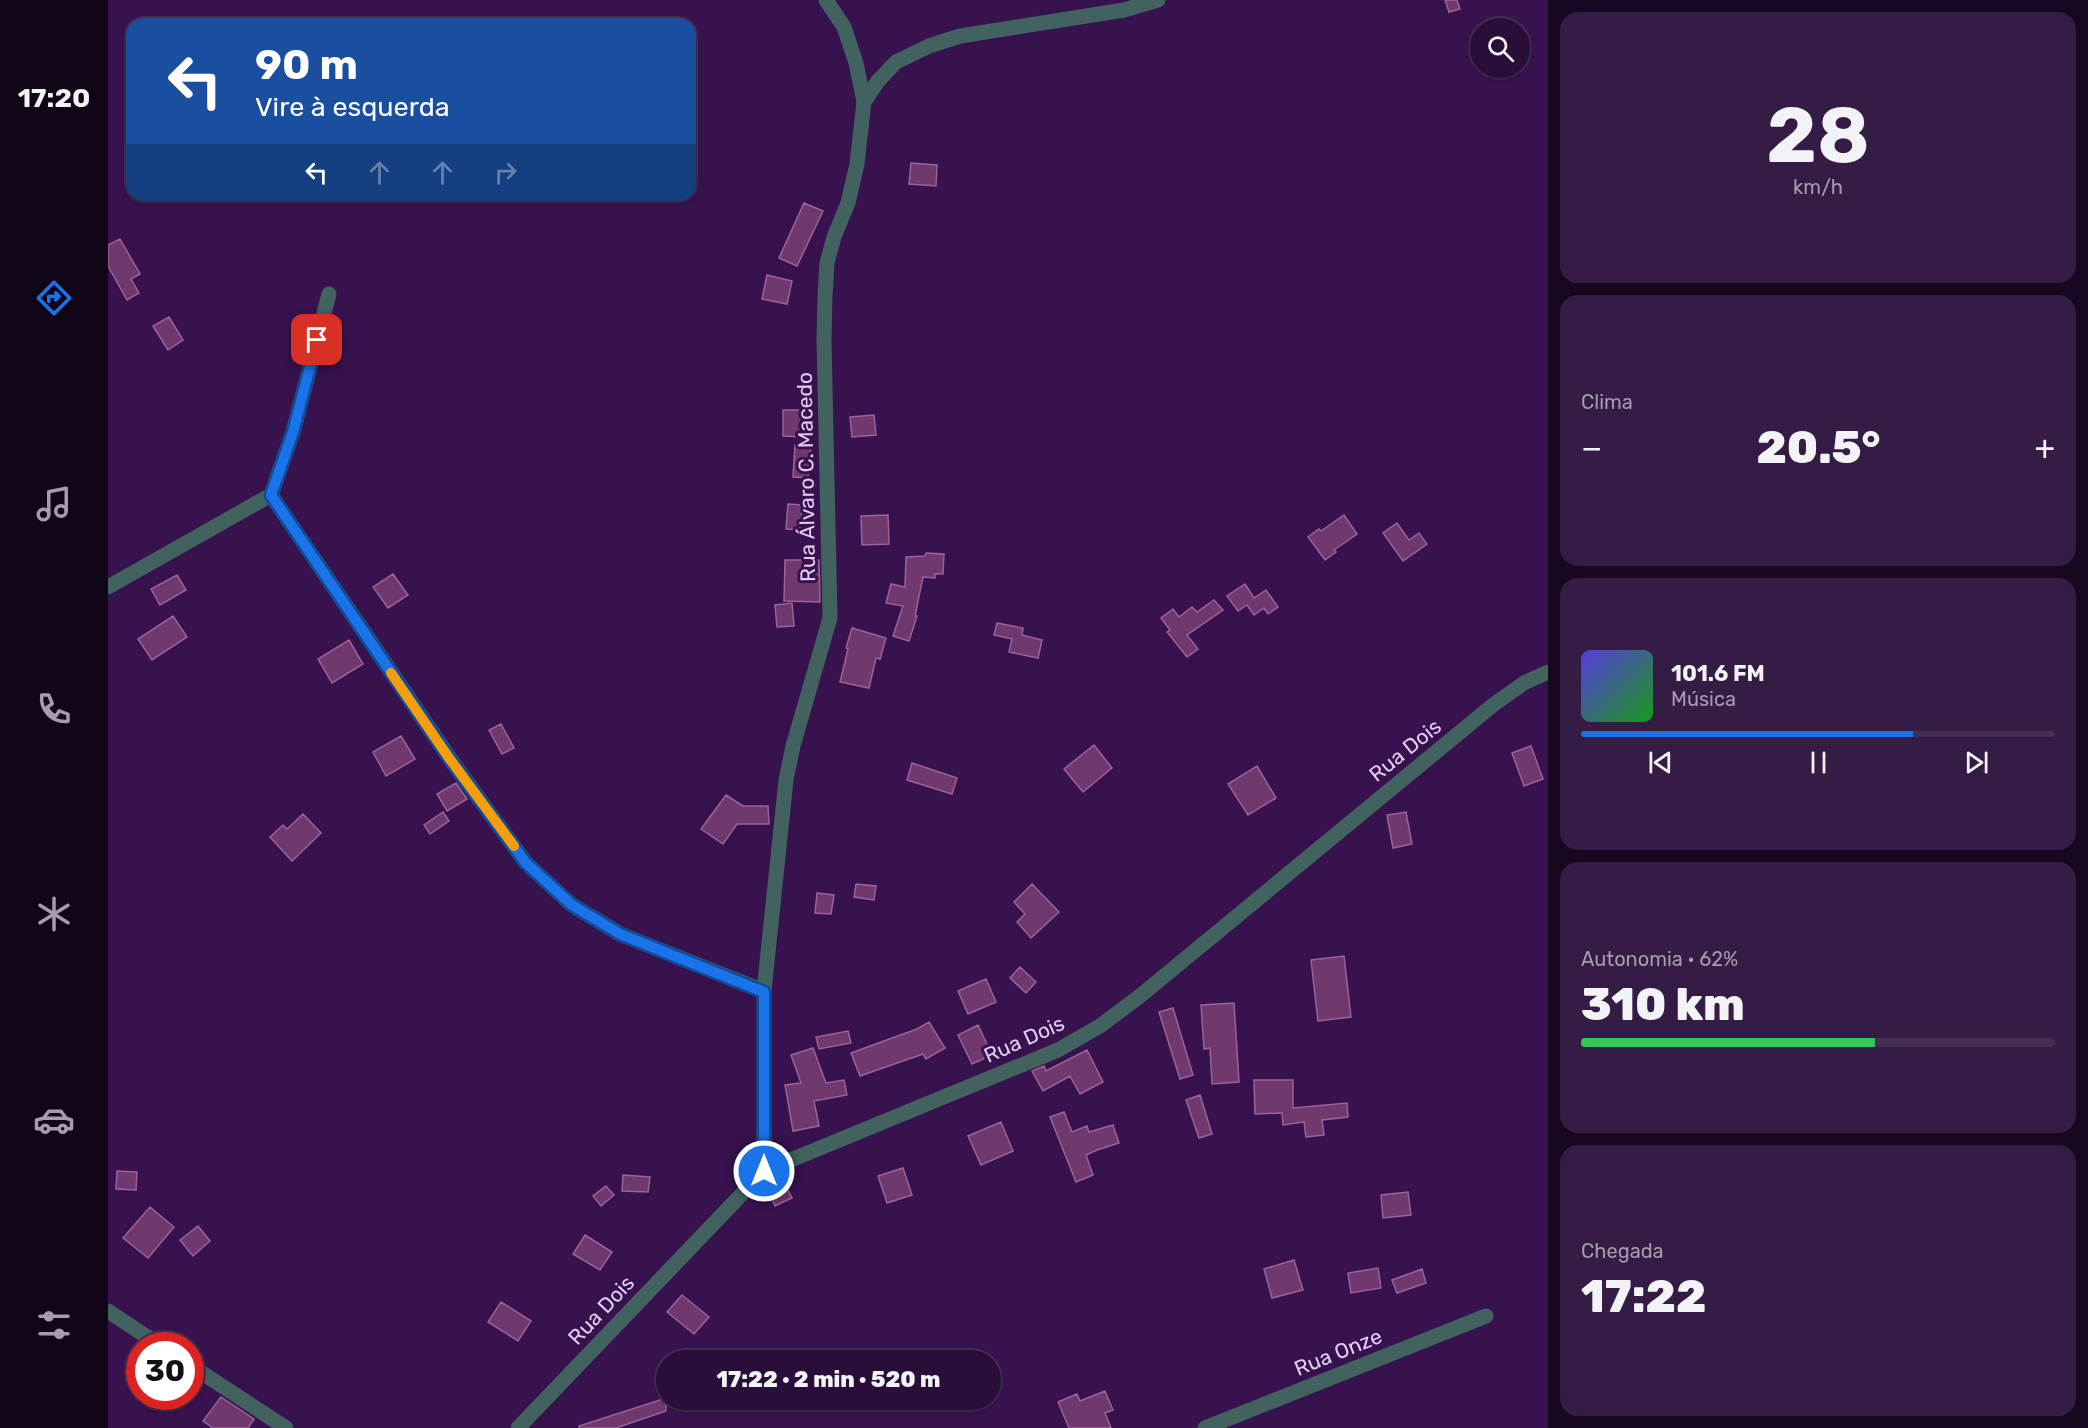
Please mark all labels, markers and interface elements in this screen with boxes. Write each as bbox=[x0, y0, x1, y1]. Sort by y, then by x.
map controls bbox=[1470, 18, 1530, 78]
button: search bbox=[1470, 18, 1530, 78]
text: 90 m bbox=[255, 40, 358, 90]
icon: left bbox=[156, 42, 234, 120]
text: 17:20 bbox=[18, 82, 90, 114]
text: 28 bbox=[1766, 89, 1870, 182]
text: Vire à esquerda bbox=[255, 91, 450, 123]
icon: left bbox=[300, 156, 333, 189]
icon: ahead bbox=[363, 156, 396, 189]
icon: ahead bbox=[426, 156, 459, 189]
icon: right bbox=[489, 156, 522, 189]
text: km/h bbox=[1793, 175, 1843, 199]
icon: directions bbox=[33, 277, 75, 319]
pin bbox=[291, 314, 342, 365]
icon: arrive bbox=[300, 323, 333, 356]
street label: Rua Álvaro C. Macedo bbox=[792, 372, 820, 582]
text: Clima bbox=[1581, 390, 1633, 414]
text: 20.5° bbox=[1756, 421, 1881, 474]
text: − bbox=[1581, 428, 1602, 467]
text: + bbox=[2034, 428, 2055, 467]
icon: music bbox=[33, 483, 75, 525]
text: 101.6 FM bbox=[1671, 660, 1765, 687]
text: Música bbox=[1671, 687, 1736, 711]
icon: phone bbox=[33, 688, 75, 730]
street label: Rua Dois bbox=[1364, 713, 1446, 787]
icon: previous bbox=[1644, 746, 1677, 779]
icon: pause bbox=[1802, 746, 1835, 779]
icon: next bbox=[1960, 746, 1993, 779]
icon: climate bbox=[33, 893, 75, 935]
text: Autonomia · 62% bbox=[1581, 947, 1738, 971]
text: 310 km bbox=[1581, 978, 1745, 1031]
street label: Rua Dois bbox=[980, 1010, 1068, 1068]
icon: car bbox=[33, 1099, 75, 1141]
position arrow bbox=[732, 1139, 796, 1203]
text: Chegada bbox=[1581, 1239, 1664, 1263]
street label: Rua Dois bbox=[563, 1270, 639, 1350]
text: 17:22 bbox=[1581, 1270, 1706, 1323]
icon: filters bbox=[33, 1304, 75, 1346]
street label: Rua Onze bbox=[1290, 1323, 1386, 1381]
speed limit sign: 30 bbox=[126, 1332, 204, 1410]
text: 17:22 · 2 min · 520 m bbox=[716, 1366, 941, 1393]

